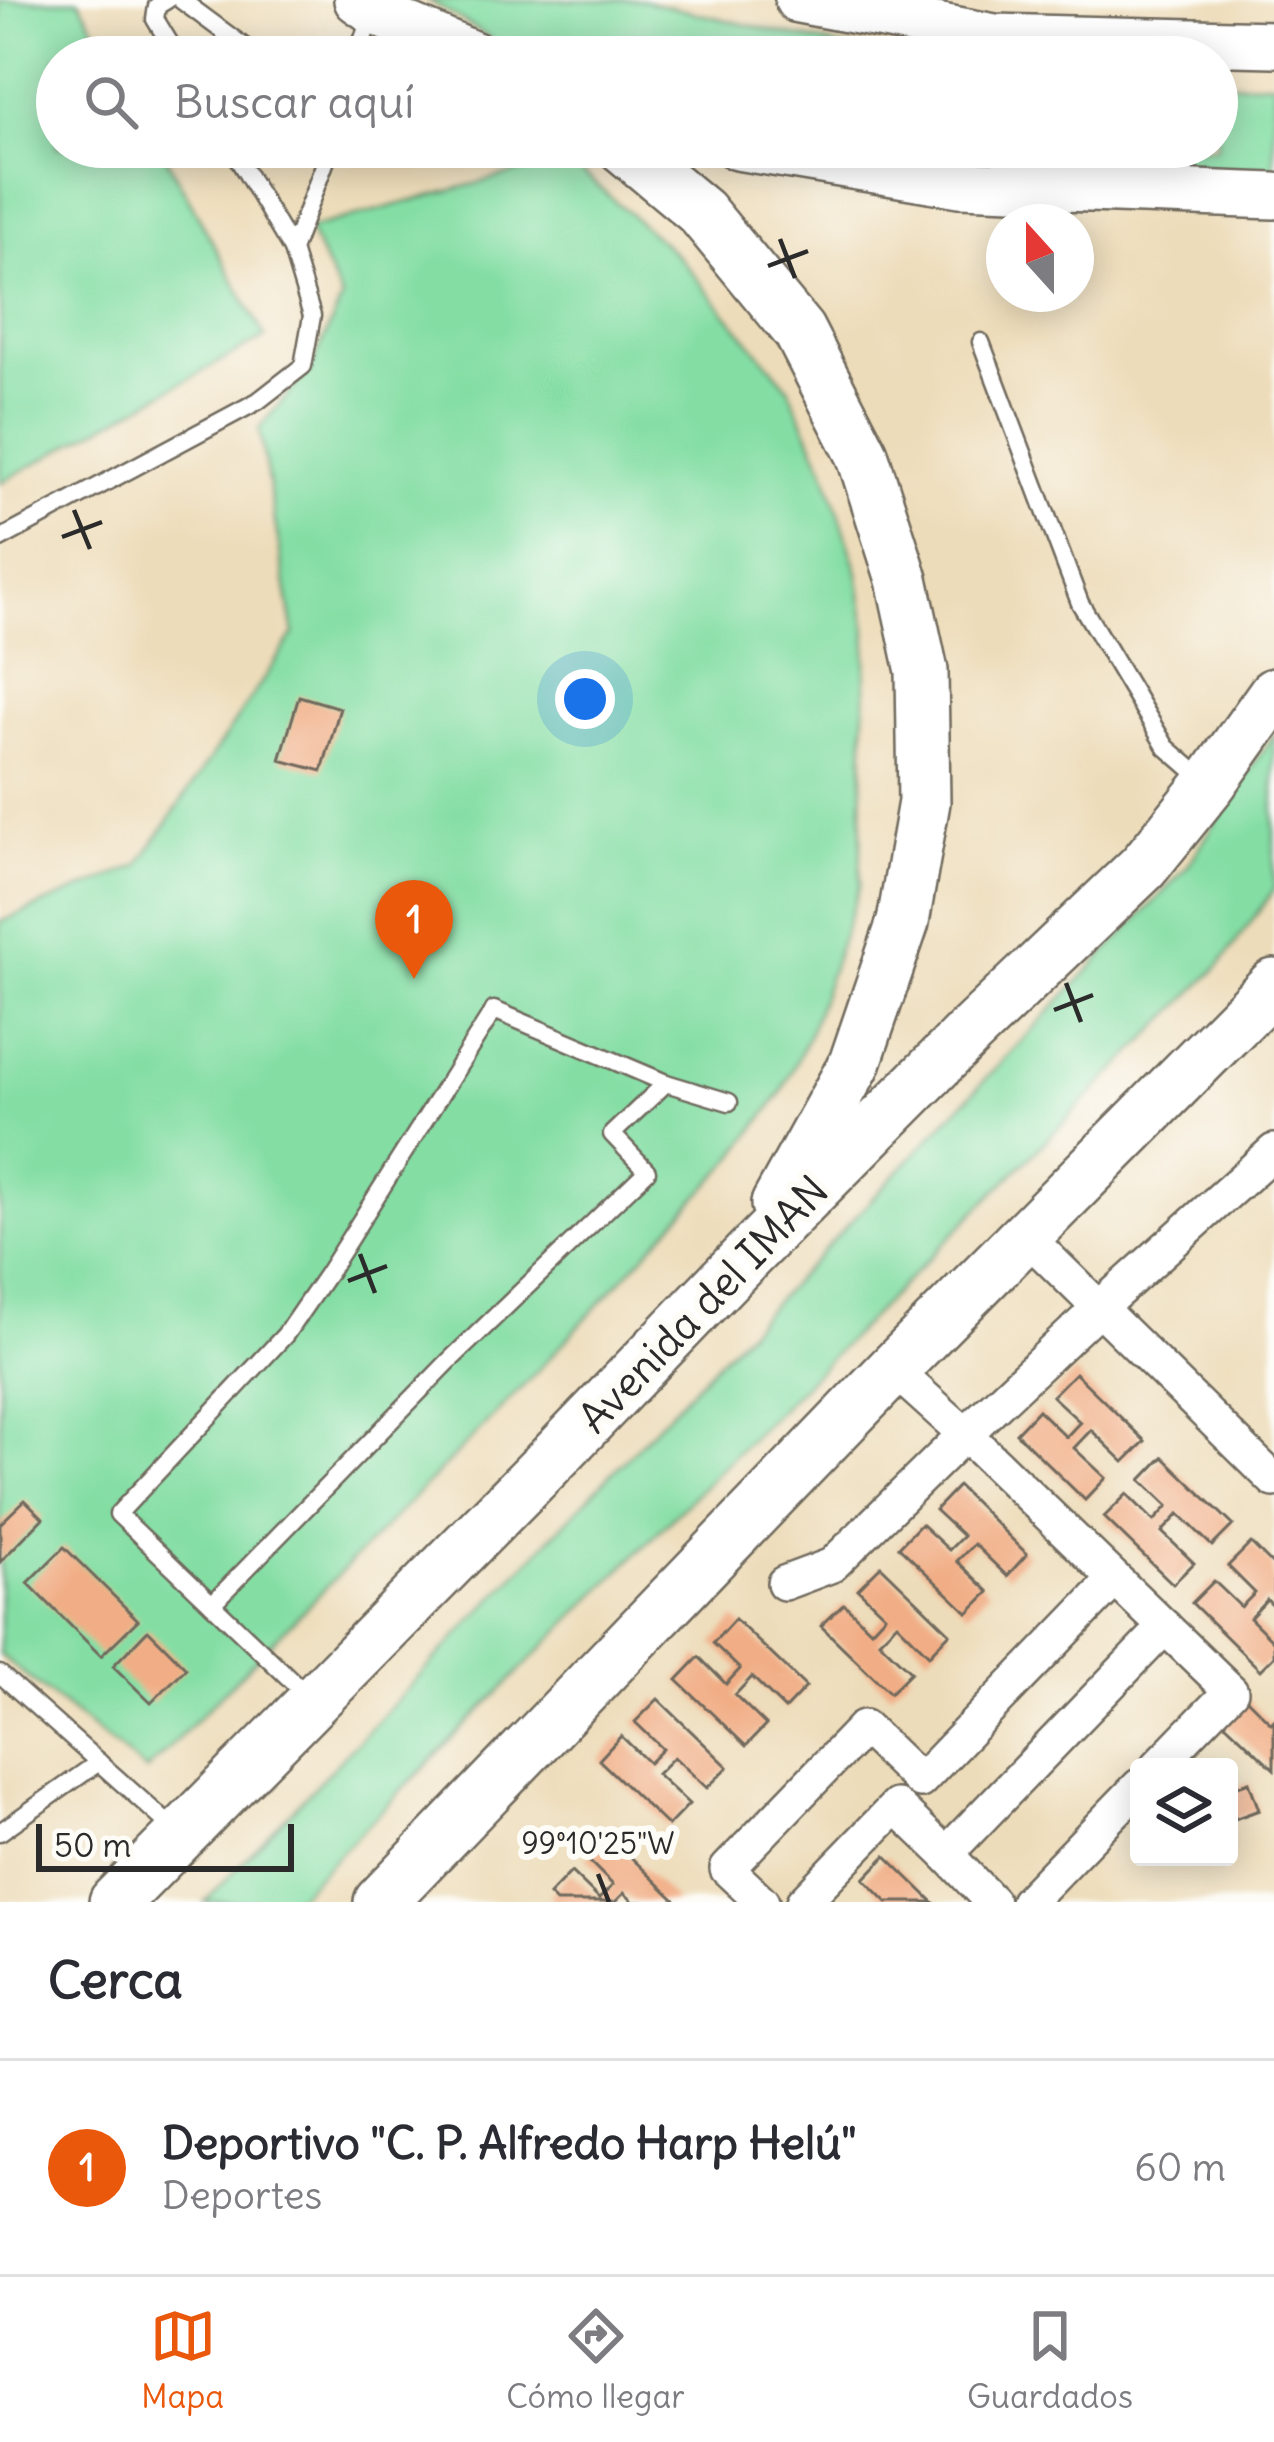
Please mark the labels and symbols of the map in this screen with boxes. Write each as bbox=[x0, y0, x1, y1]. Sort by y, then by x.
north arrow bbox=[986, 204, 1094, 312]
your location bbox=[555, 669, 615, 729]
pin: 1 bbox=[375, 880, 453, 979]
street label: Avenida del IMAN bbox=[567, 1165, 839, 1443]
scale bar bbox=[36, 1818, 294, 1871]
text: 99°10'25"W bbox=[521, 1824, 675, 1862]

